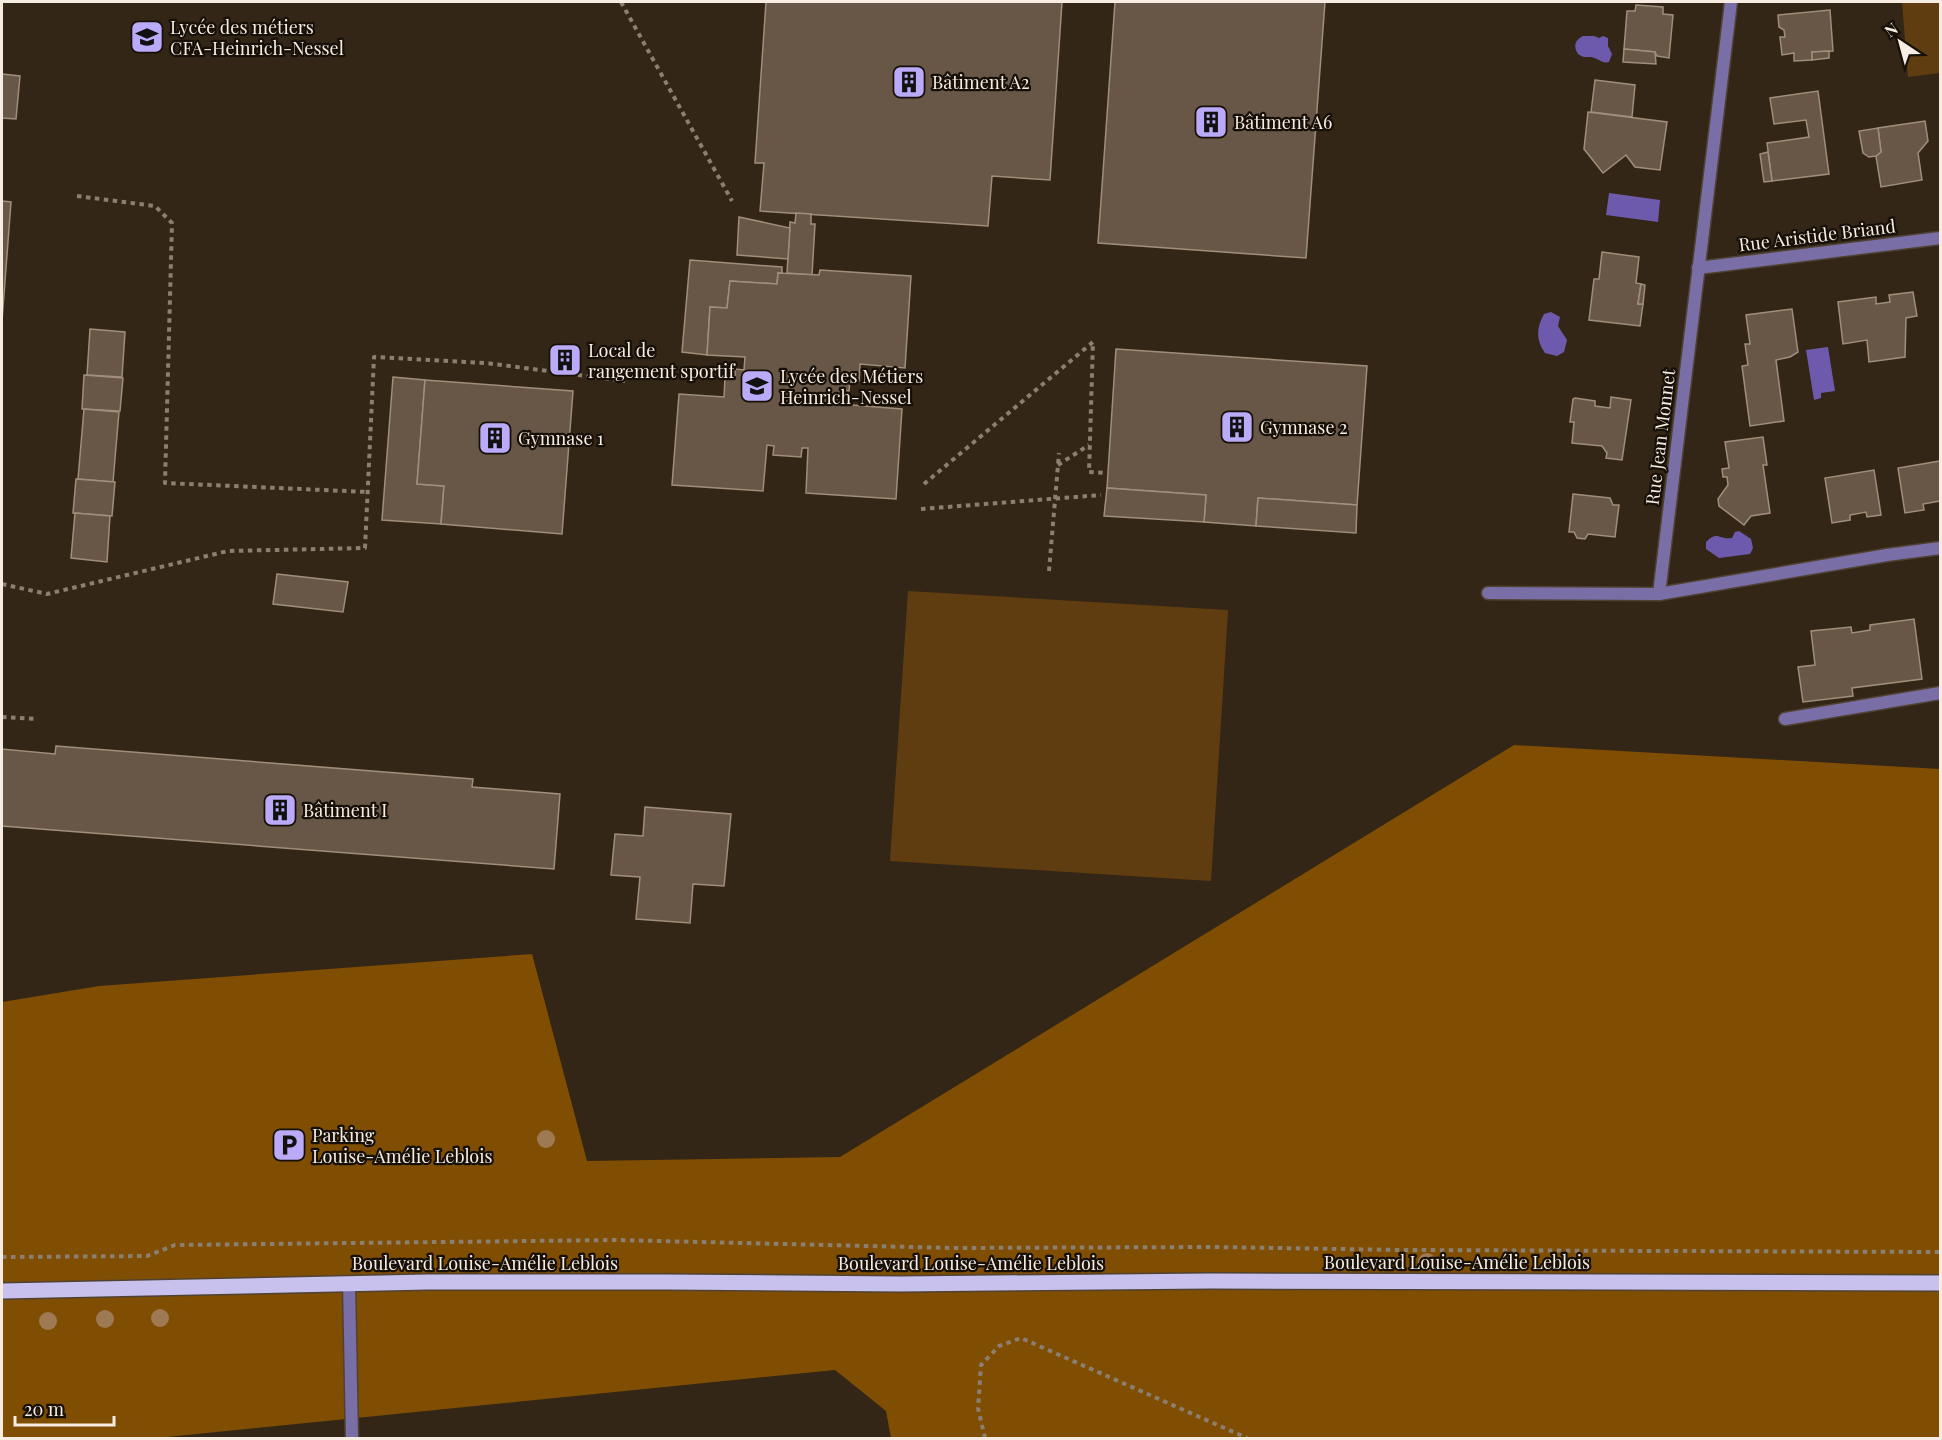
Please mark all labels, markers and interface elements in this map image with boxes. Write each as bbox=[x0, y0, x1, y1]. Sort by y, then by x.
north arrow bbox=[1870, 12, 1930, 72]
place label: Lycée des métiers CFA-Heinrich-Nessel bbox=[170, 15, 344, 60]
text: N bbox=[1880, 17, 1902, 41]
school or university icon: Lycée des métiers CFA-Heinrich-Nessel bbox=[129, 19, 165, 55]
building icon: Bâtiment A2 bbox=[891, 64, 927, 100]
place label: Bâtiment A2 bbox=[932, 70, 1030, 94]
building icon: Bâtiment A6 bbox=[1193, 104, 1229, 140]
place label: Bâtiment A6 bbox=[1234, 110, 1332, 134]
street label: Rue Aristide Briand bbox=[1737, 213, 1897, 257]
place label: Local de rangement sportif bbox=[588, 338, 736, 383]
building icon: Local de rangement sportif bbox=[547, 342, 583, 378]
place label: Lycée des Métiers Heinrich-Nessel bbox=[780, 364, 923, 409]
street label: Rue Jean Monnet bbox=[1640, 367, 1680, 506]
school or university icon: Lycée des Métiers Heinrich-Nessel bbox=[739, 368, 775, 404]
building icon: Gymnase 2 bbox=[1219, 409, 1255, 445]
place label: Gymnase 2 bbox=[1260, 415, 1348, 439]
building icon: Gymnase 1 bbox=[477, 420, 513, 456]
place label: Gymnase 1 bbox=[518, 426, 604, 450]
building icon: Bâtiment I bbox=[262, 792, 298, 828]
place label: Bâtiment I bbox=[303, 798, 387, 822]
place label: Parking Louise-Amélie Leblois bbox=[312, 1123, 493, 1168]
parking icon: Parking Louise-Amélie Leblois bbox=[271, 1127, 307, 1163]
street label: Boulevard Louise-Amélie Leblois bbox=[1324, 1250, 1590, 1274]
street label: Boulevard Louise-Amélie Leblois bbox=[352, 1251, 618, 1275]
street label: Boulevard Louise-Amélie Leblois bbox=[838, 1251, 1104, 1275]
scale bar bbox=[15, 1389, 114, 1427]
text: 20 m bbox=[24, 1397, 64, 1421]

